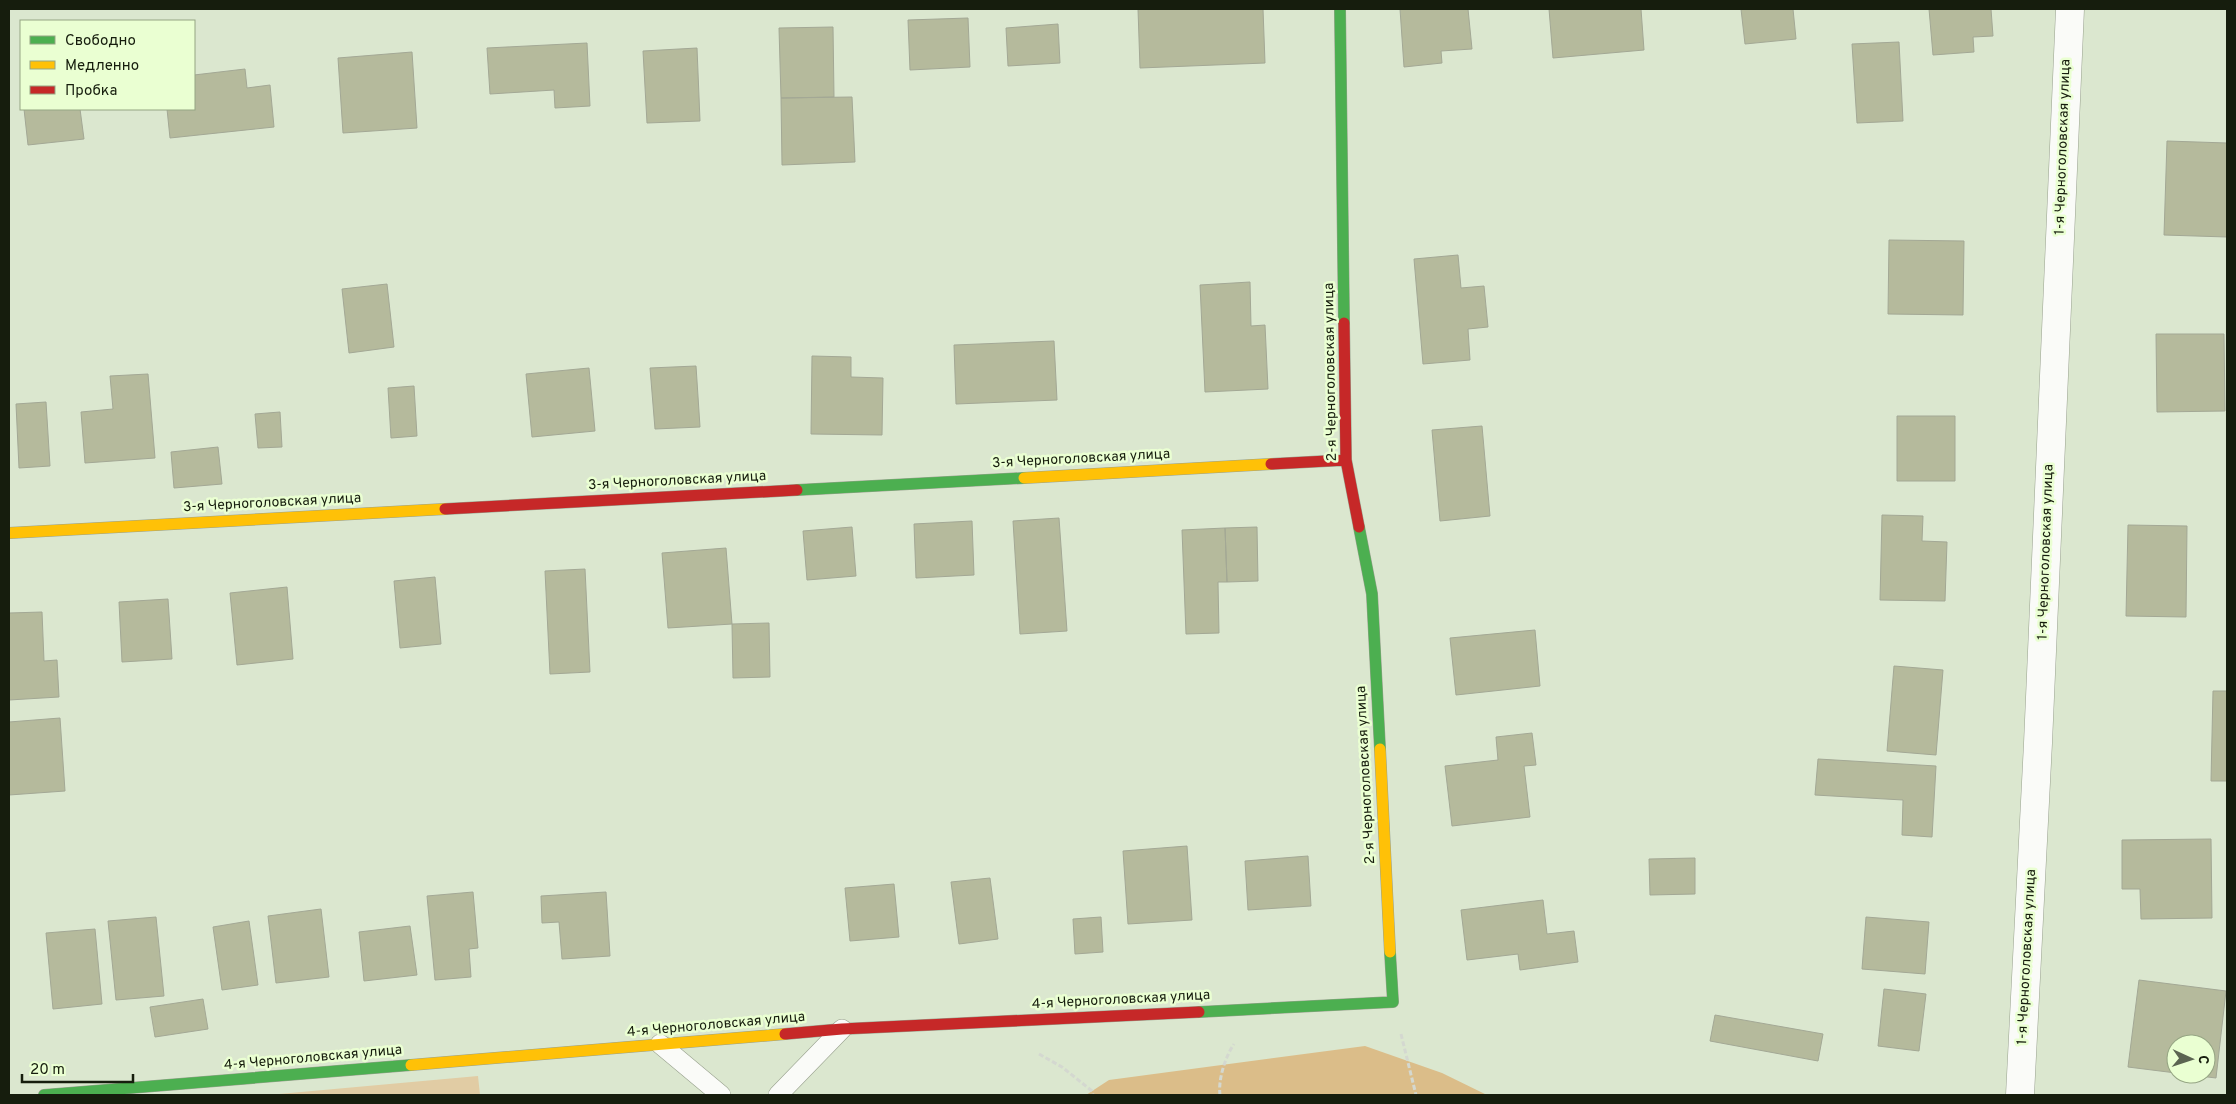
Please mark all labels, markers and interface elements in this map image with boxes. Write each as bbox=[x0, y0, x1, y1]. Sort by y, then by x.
legend bbox=[20, 20, 195, 110]
text: Свободно bbox=[65, 32, 136, 51]
text: Медленно bbox=[65, 57, 139, 76]
street label: 1-я Черноголовская улица bbox=[2051, 59, 2075, 235]
text: Пробка bbox=[65, 82, 117, 101]
street label: 2-я Черноголовская улица bbox=[1321, 283, 1341, 461]
street label: 3-я Черноголовская улица bbox=[991, 446, 1171, 472]
street label: 1-я Черноголовская улица bbox=[2034, 464, 2058, 640]
street label: 3-я Черноголовская улица bbox=[587, 468, 767, 494]
street label: 3-я Черноголовская улица bbox=[182, 490, 362, 516]
street label: 2-я Черноголовская улица bbox=[1353, 685, 1379, 865]
street label: 1-я Черноголовская улица bbox=[2014, 869, 2040, 1045]
street label: 4-я Черноголовская улица bbox=[1031, 987, 1211, 1013]
street label: 4-я Черноголовская улица bbox=[626, 1009, 806, 1041]
north arrow bbox=[2166, 1034, 2216, 1084]
street label: 4-я Черноголовская улица bbox=[223, 1042, 403, 1074]
scale bar bbox=[22, 1052, 134, 1084]
text: С bbox=[2194, 1055, 2211, 1065]
text: 20 m bbox=[30, 1061, 65, 1080]

